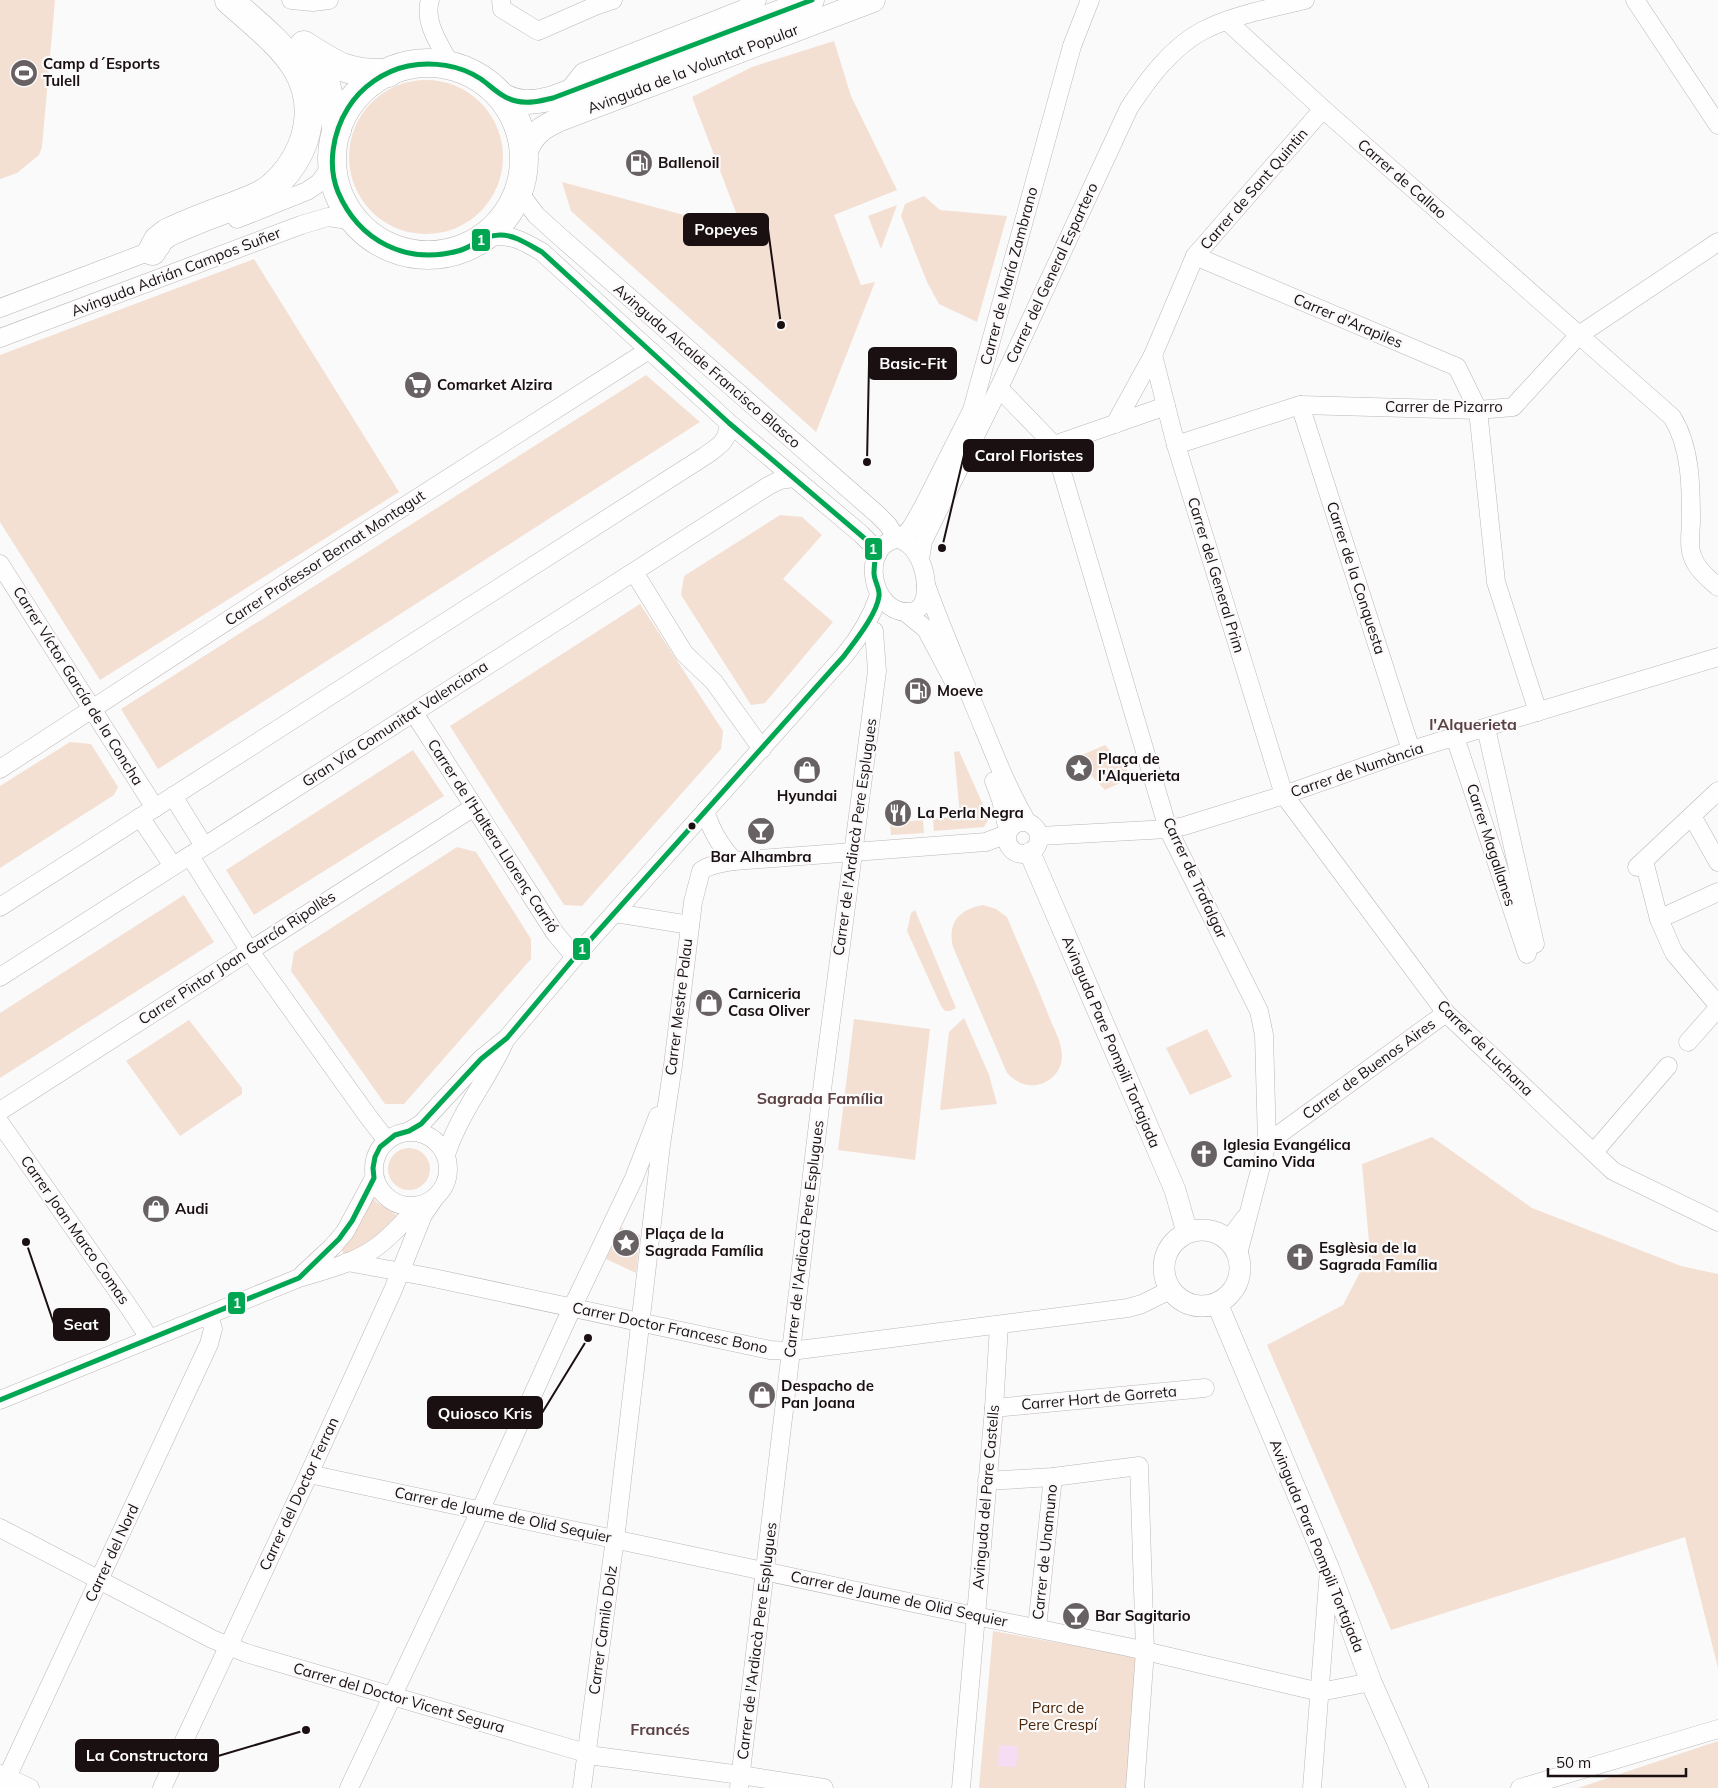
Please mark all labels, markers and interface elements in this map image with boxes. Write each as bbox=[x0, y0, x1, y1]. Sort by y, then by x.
street label: Avinguda de la Voluntat Popular bbox=[585, 19, 801, 118]
place label: Camp d´Esports Tulell bbox=[43, 54, 160, 90]
sports icon: Camp d´Esports Tulell bbox=[9, 58, 39, 88]
street label: Carrer de Sant Quintin bbox=[1196, 124, 1312, 253]
street label: Carrer de Callao bbox=[1354, 135, 1451, 223]
fuel station icon: Ballenoil bbox=[624, 148, 654, 178]
place label: Ballenoil bbox=[658, 153, 719, 172]
street label: Carrer del General Espartero bbox=[1001, 179, 1102, 366]
street label: Carrer de María Zambrano bbox=[976, 185, 1041, 367]
callout: Popeyes bbox=[684, 214, 768, 245]
text: Popeyes bbox=[694, 219, 758, 239]
street label: Avinguda Adrián Campos Suñer bbox=[68, 223, 284, 320]
line badge: 1 bbox=[471, 228, 491, 252]
text: 1 bbox=[477, 231, 485, 249]
street label: Avinguda Alcalde Francisco Blasco bbox=[610, 279, 805, 452]
street label: Carrer d'Arapiles bbox=[1291, 289, 1406, 352]
callout: Basic-Fit bbox=[869, 348, 956, 379]
text: Basic-Fit bbox=[879, 353, 947, 373]
supermarket icon: Comarket Alzira bbox=[403, 370, 433, 400]
place label: Comarket Alzira bbox=[437, 375, 553, 394]
street label: Carrer de Pizarro bbox=[1385, 397, 1503, 416]
callout: Carol Floristes bbox=[964, 440, 1093, 471]
text: Carol Floristes bbox=[975, 445, 1083, 465]
street label: Carrer Professor Bernat Montagut bbox=[221, 486, 428, 629]
street label: Carrer del General Prim bbox=[1184, 495, 1249, 655]
street label: Carrer de la Conquesta bbox=[1323, 499, 1390, 657]
line badge: 1 bbox=[864, 537, 883, 561]
text: 1 bbox=[869, 540, 877, 558]
street label: Carrer Víctor García de la Concha bbox=[9, 583, 148, 789]
street label: Gran Via Comunitat Valenciana bbox=[298, 656, 491, 791]
fuel station icon: Moeve bbox=[903, 676, 933, 706]
place label: Moeve bbox=[937, 681, 983, 700]
district label: l'Alquerieta bbox=[1429, 714, 1517, 734]
street label: Carrer de l'Ardiacà Pere Esplugues bbox=[828, 717, 881, 957]
street label: Carrer de l'Haltera Llorenç Carrió bbox=[424, 735, 563, 936]
street label: Carrer de Numància bbox=[1288, 738, 1426, 801]
place label: Plaça de l'Alquerieta bbox=[1098, 749, 1180, 785]
place icon: Plaça de l'Alquerieta bbox=[1064, 753, 1094, 783]
shop icon: Hyundai bbox=[792, 755, 822, 785]
street label: Carrer Magallanes bbox=[1463, 781, 1520, 909]
place label: Hyundai bbox=[777, 786, 837, 805]
restaurant icon: La Perla Negra bbox=[883, 798, 913, 828]
place label: La Perla Negra bbox=[917, 803, 1024, 822]
street label: Carrer de Trafalgar bbox=[1159, 814, 1232, 942]
bar icon: Bar Alhambra bbox=[746, 816, 776, 846]
unlabelled marker bbox=[687, 821, 697, 831]
place label: Bar Alhambra bbox=[710, 847, 812, 866]
street label: Carrer Pintor Joan García Ripollès bbox=[135, 887, 339, 1029]
street label: Avinguda Pare Pompili Tortajada bbox=[1058, 933, 1165, 1151]
line badge: 1 bbox=[572, 937, 591, 961]
street label: Carrer Mestre Palau bbox=[661, 937, 696, 1077]
text: 1 bbox=[578, 940, 586, 958]
place label: Carniceria Casa Oliver bbox=[728, 984, 810, 1020]
shop icon: Carniceria Casa Oliver bbox=[694, 988, 724, 1018]
street label: Carrer de Luchana bbox=[1433, 996, 1537, 1100]
street label: Carrer de Buenos Aires bbox=[1299, 1014, 1439, 1123]
district label: Sagrada Família bbox=[757, 1088, 883, 1108]
street label: Carrer de l'Ardiacà Pere Esplugues bbox=[779, 1119, 828, 1359]
place label: Iglesia Evangélica Camino Vida bbox=[1223, 1135, 1351, 1171]
church icon: Iglesia Evangélica Camino Vida bbox=[1189, 1139, 1219, 1169]
street label: Carrer Joan Marco Comas bbox=[17, 1152, 134, 1308]
shop icon: Audi bbox=[141, 1194, 171, 1224]
place label: Audi bbox=[175, 1199, 208, 1218]
place label: Plaça de la Sagrada Família bbox=[645, 1224, 764, 1260]
place icon: Plaça de la Sagrada Família bbox=[611, 1228, 641, 1258]
place label: Esglèsia de la Sagrada Família bbox=[1319, 1238, 1438, 1274]
church icon: Esglèsia de la Sagrada Família bbox=[1285, 1242, 1315, 1272]
line badge: 1 bbox=[227, 1291, 246, 1315]
text: 1 bbox=[233, 1294, 241, 1312]
street label: Carrer Doctor Francesc Bono bbox=[571, 1297, 770, 1358]
callout: Seat bbox=[54, 1309, 109, 1340]
text: Seat bbox=[63, 1314, 99, 1334]
place label: Despacho de Pan Joana bbox=[781, 1376, 874, 1412]
shop icon: Despacho de Pan Joana bbox=[747, 1380, 777, 1410]
street label: Carrer Hort de Gorreta bbox=[1020, 1381, 1178, 1414]
callout: Quiosco Kris bbox=[428, 1397, 542, 1428]
text: Quiosco Kris bbox=[438, 1403, 532, 1423]
street label: Avinguda del Pare Castells bbox=[968, 1404, 1003, 1590]
street label: Carrer del Doctor Ferran bbox=[255, 1414, 342, 1574]
street label: Avinguda Pare Pompili Tortajada bbox=[1266, 1436, 1369, 1655]
street label: Carrer de Jaume de Olid Sequier bbox=[393, 1482, 614, 1547]
street label: Carrer de Unamuno bbox=[1028, 1483, 1061, 1621]
street label: Carrer del Nord bbox=[81, 1501, 143, 1605]
street label: Carrer de l'Ardiacà Pere Esplugues bbox=[732, 1521, 781, 1761]
street label: Carrer Camilo Dolz bbox=[584, 1564, 621, 1696]
street label: Carrer de Jaume de Olid Sequier bbox=[789, 1566, 1010, 1631]
bar icon: Bar Sagitario bbox=[1061, 1601, 1091, 1631]
place label: Bar Sagitario bbox=[1095, 1606, 1191, 1625]
street label: Carrer del Doctor Vicent Segura bbox=[291, 1658, 507, 1737]
park label: Parc de Pere Crespí bbox=[1019, 1698, 1099, 1734]
district label: Francés bbox=[630, 1719, 690, 1739]
callout: La Constructora bbox=[76, 1740, 218, 1771]
text: La Constructora bbox=[86, 1745, 208, 1765]
scale bar bbox=[1548, 1746, 1686, 1778]
text: 50 m bbox=[1556, 1753, 1591, 1772]

